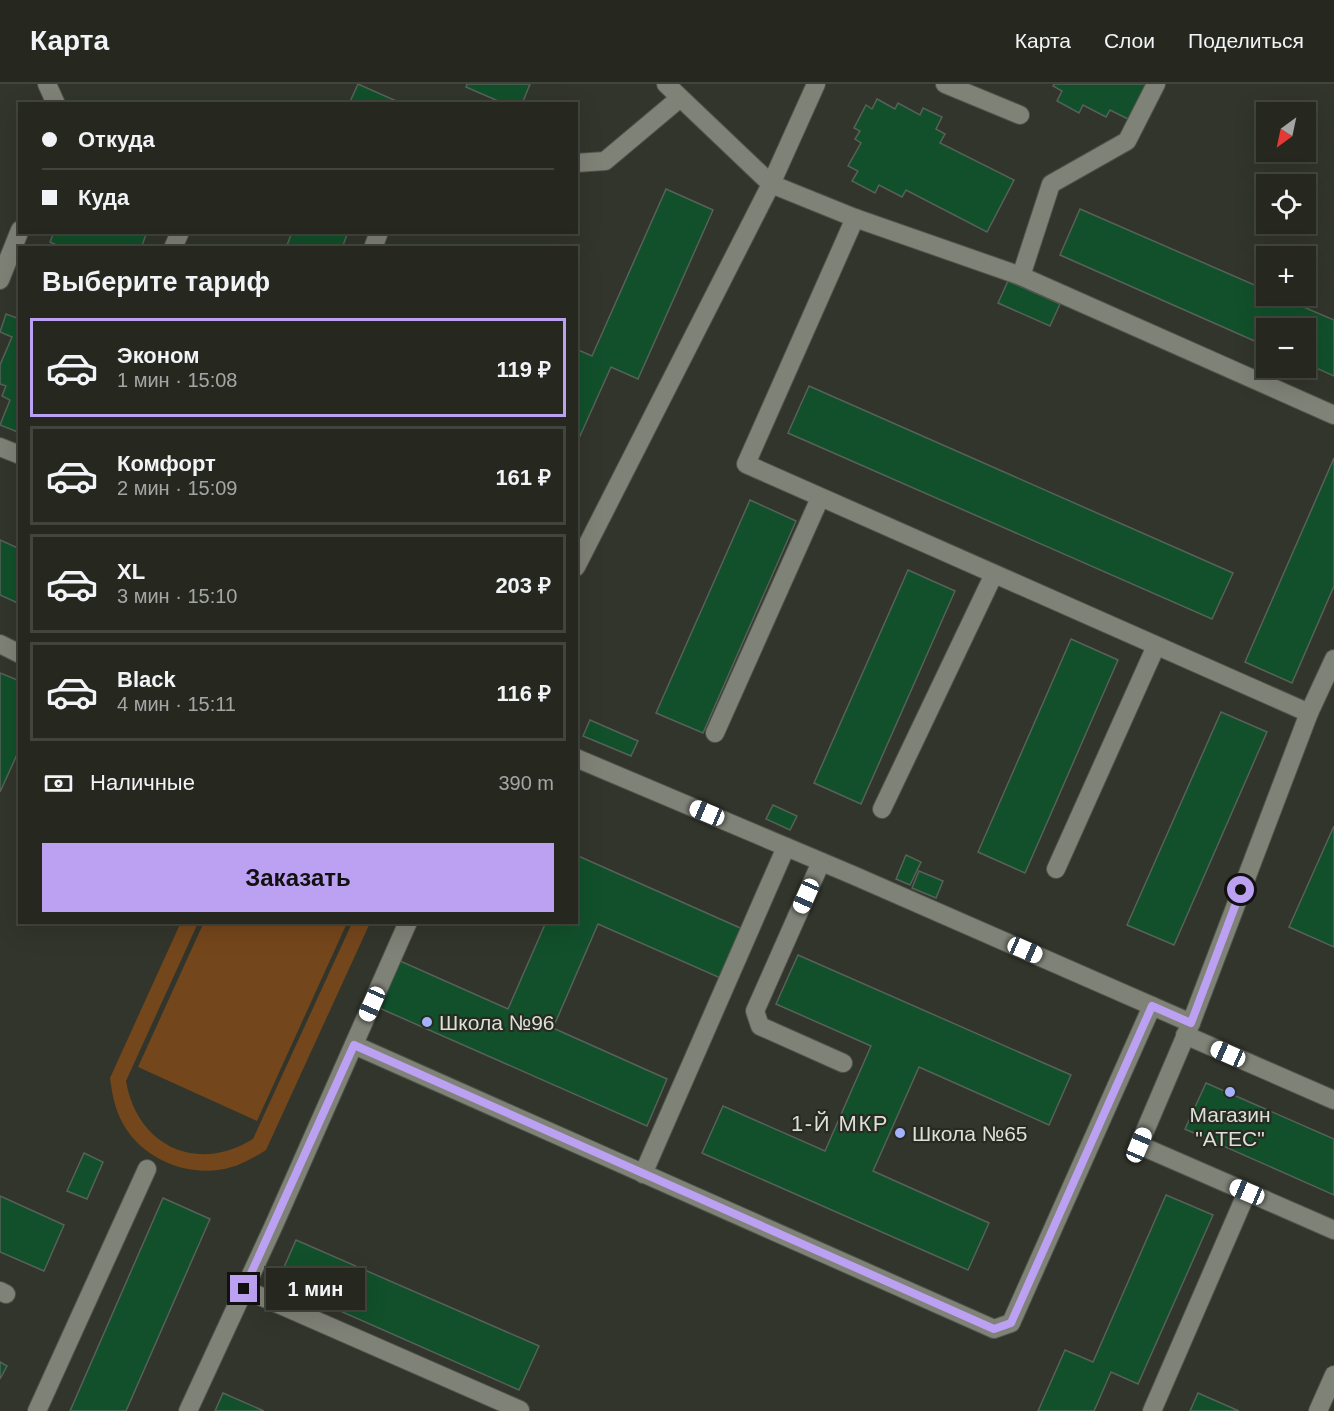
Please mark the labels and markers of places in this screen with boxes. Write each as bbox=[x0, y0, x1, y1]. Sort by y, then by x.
place label: Школа №96 bbox=[439, 1011, 555, 1034]
marker: Школа №96 bbox=[420, 1015, 434, 1029]
marker: Магазин "АТЕС" bbox=[1223, 1085, 1237, 1099]
place label: Магазин "АТЕС" bbox=[1189, 1103, 1271, 1150]
place label: Школа №65 bbox=[912, 1122, 1028, 1145]
marker: Школа №65 bbox=[893, 1126, 907, 1140]

